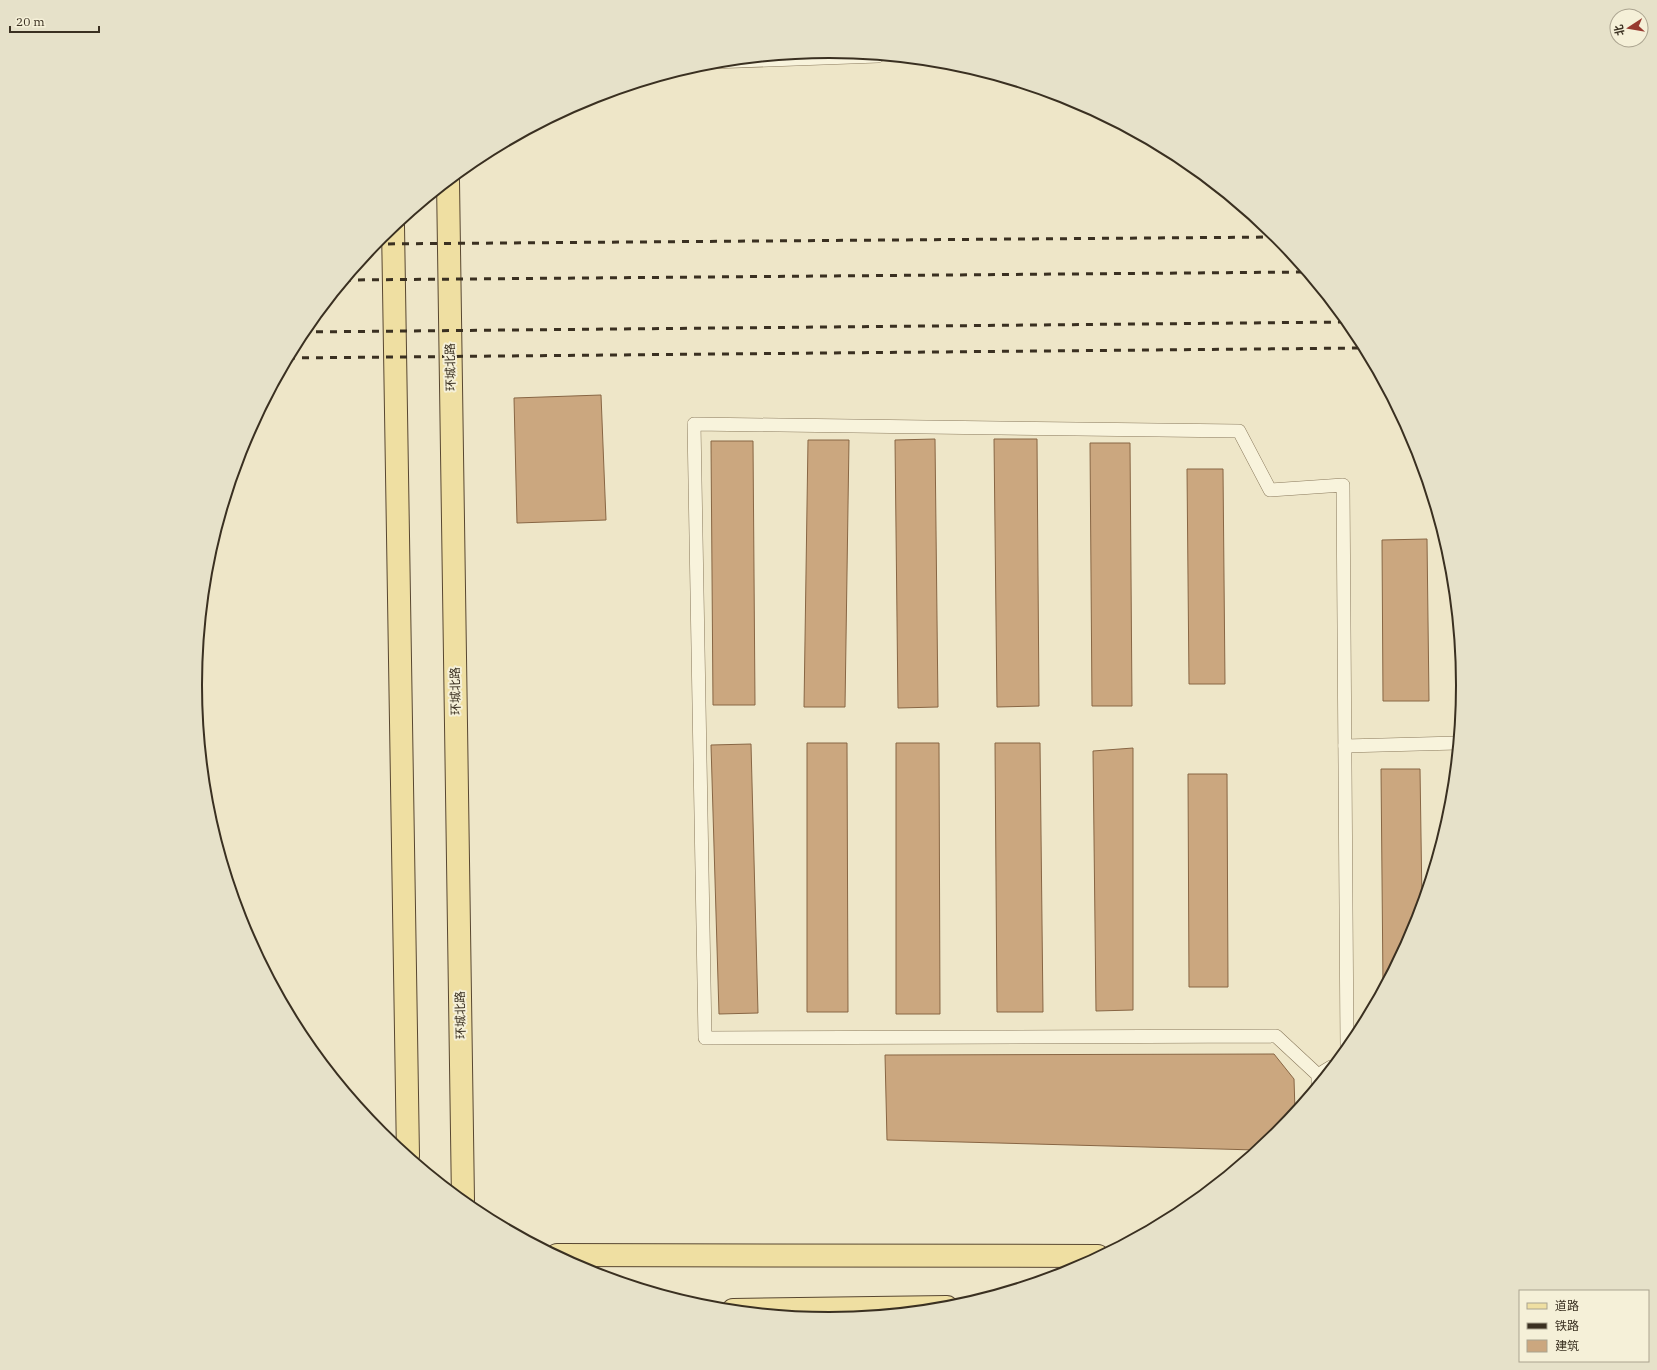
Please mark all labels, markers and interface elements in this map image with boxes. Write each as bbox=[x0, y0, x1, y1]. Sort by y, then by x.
scale bar bbox=[10, 8, 99, 34]
north arrow bbox=[1609, 8, 1649, 48]
text: 20 m bbox=[16, 14, 45, 29]
text: 北 bbox=[1611, 23, 1627, 37]
street label: 环城北路 bbox=[442, 343, 458, 391]
street label: 环城北路 bbox=[447, 667, 463, 715]
street label: 环城北路 bbox=[452, 991, 468, 1039]
legend bbox=[1519, 1290, 1649, 1362]
text: 道路 bbox=[1555, 1298, 1579, 1313]
text: 铁路 bbox=[1555, 1318, 1579, 1333]
text: 建筑 bbox=[1555, 1338, 1579, 1353]

